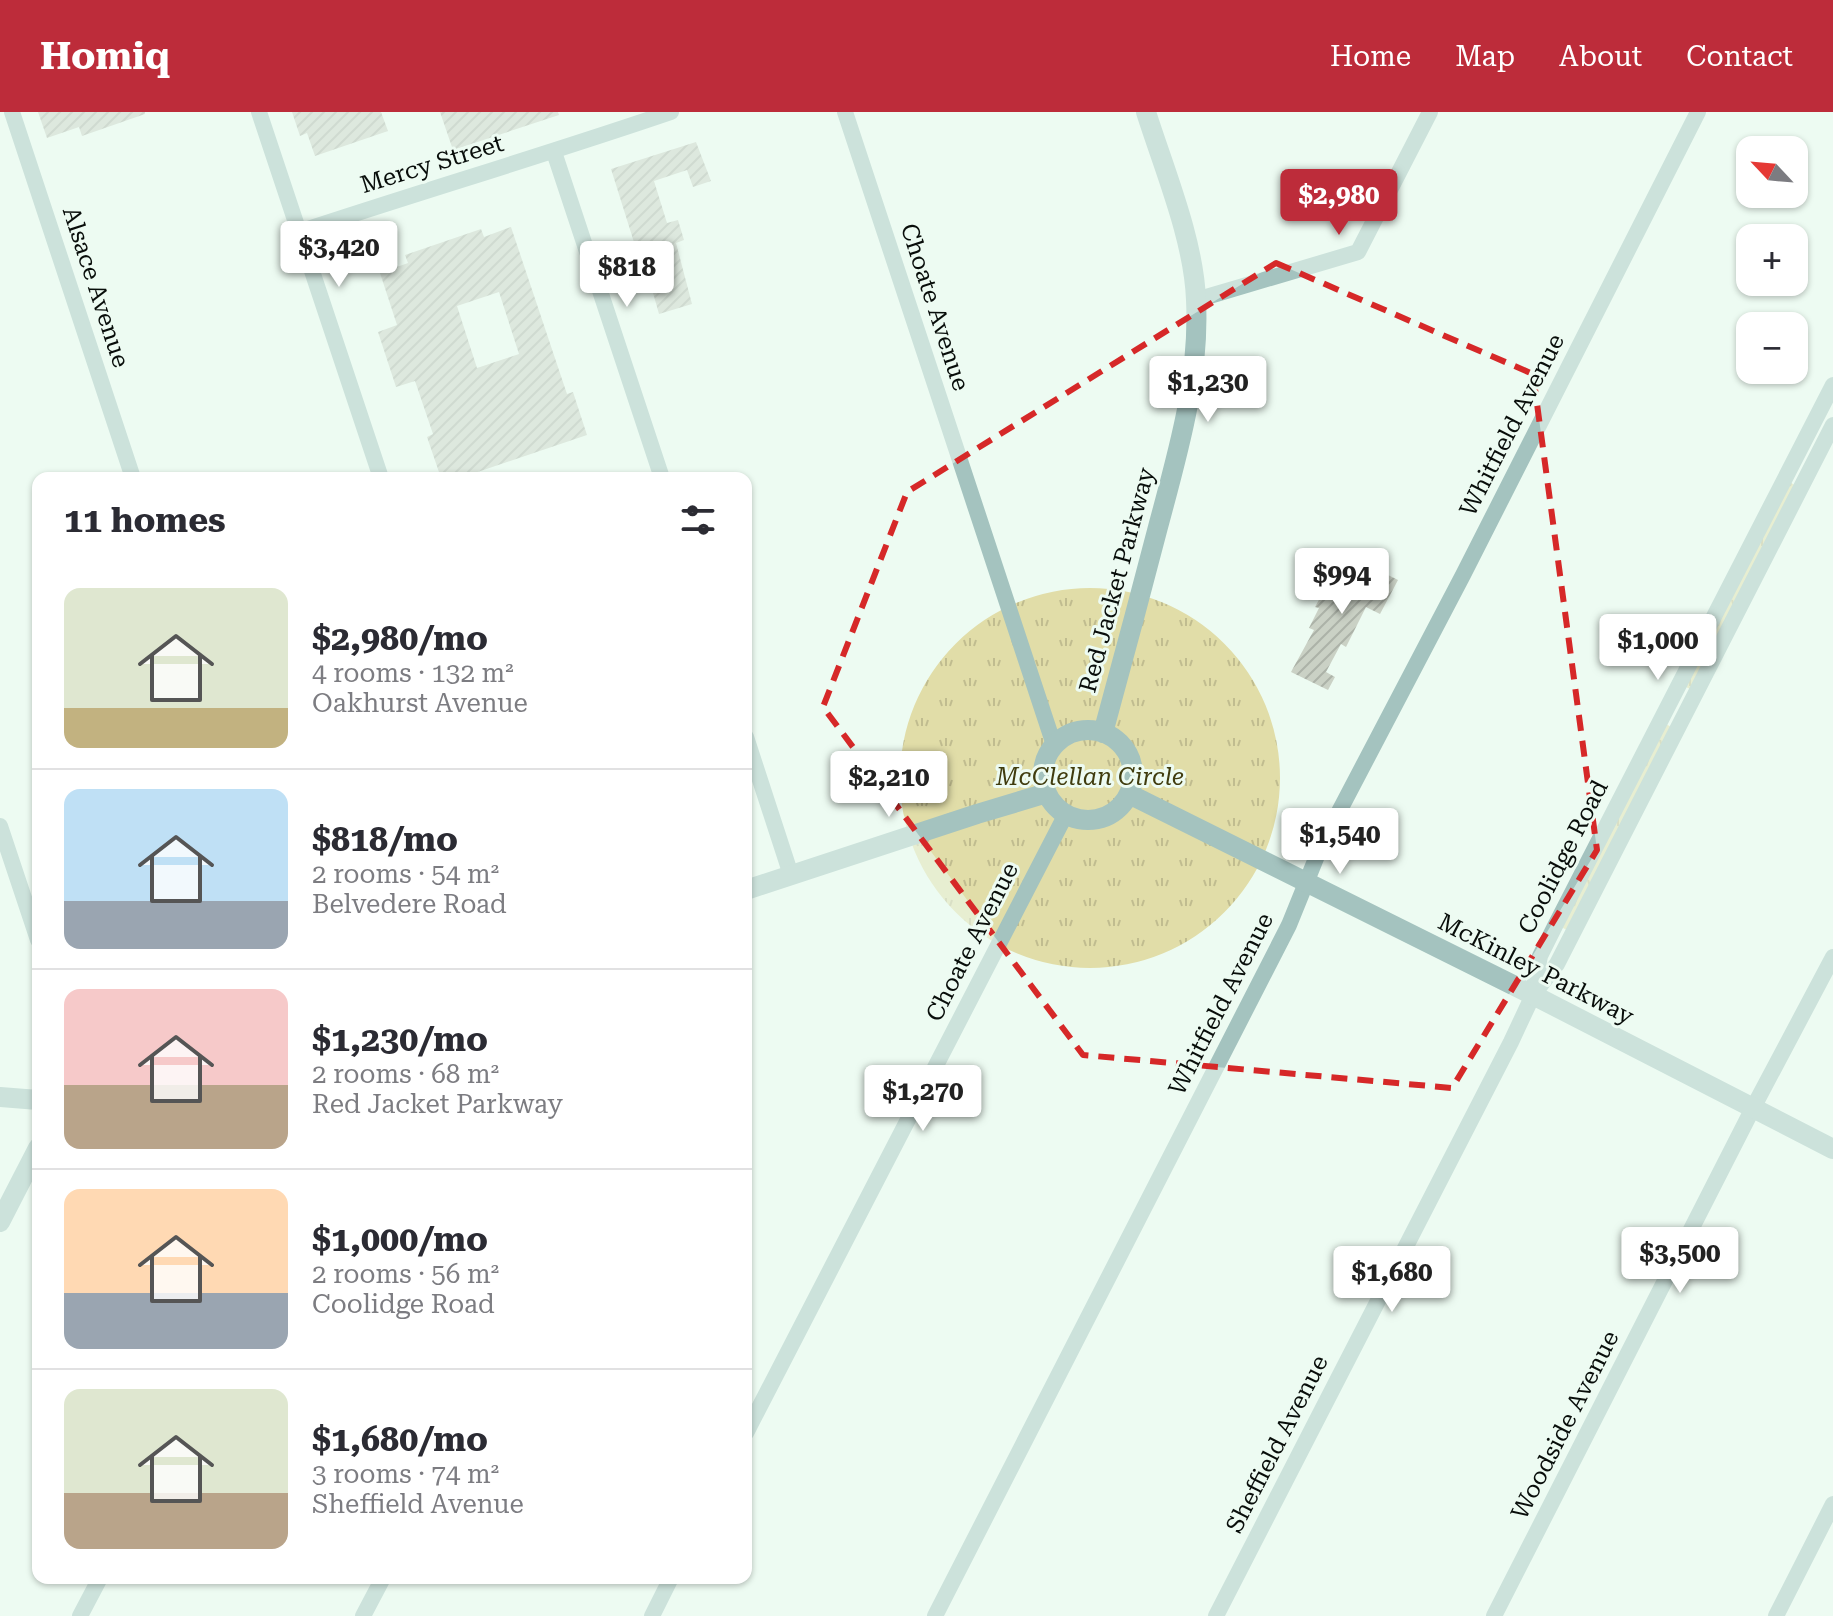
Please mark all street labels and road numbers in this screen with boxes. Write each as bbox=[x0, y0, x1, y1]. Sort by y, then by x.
street label: Mercy Street bbox=[357, 129, 507, 199]
street label: Alsace Avenue bbox=[57, 203, 135, 371]
street label: Choate Avenue bbox=[895, 220, 975, 394]
street label: Whitfield Avenue bbox=[1454, 329, 1570, 521]
street label: Red Jacket Parkway bbox=[1074, 464, 1161, 695]
street label: Coolidge Road bbox=[1512, 776, 1614, 938]
street label: Choate Avenue bbox=[920, 858, 1024, 1026]
street label: Whitfield Avenue bbox=[1163, 908, 1279, 1100]
street label: McKinley Parkway bbox=[1434, 908, 1639, 1031]
street label: Woodside Avenue bbox=[1505, 1326, 1625, 1524]
street label: Sheffield Avenue bbox=[1220, 1351, 1334, 1537]

